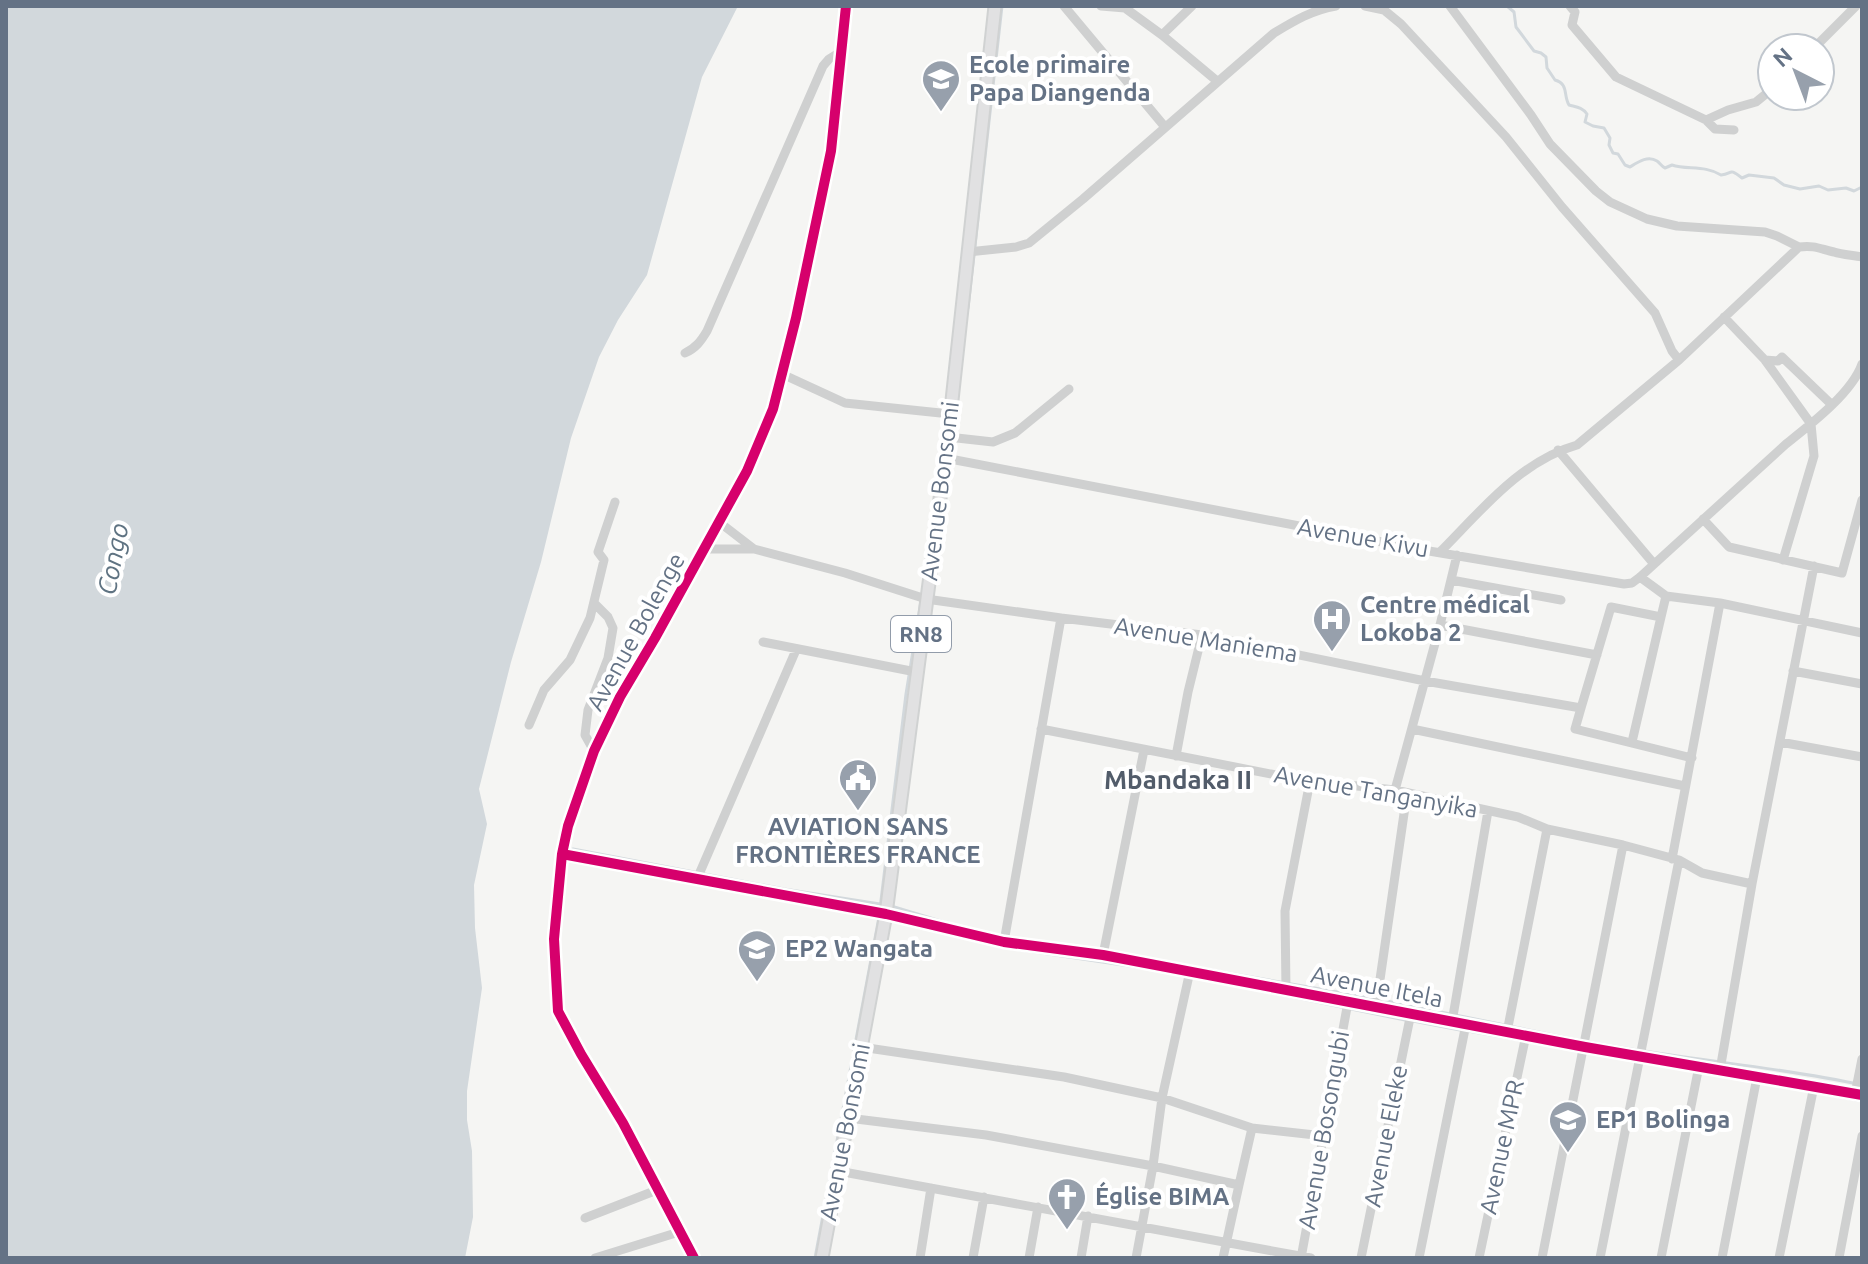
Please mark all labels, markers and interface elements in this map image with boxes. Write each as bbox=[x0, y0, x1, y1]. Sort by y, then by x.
north arrow bbox=[1756, 32, 1836, 112]
text: N bbox=[1768, 42, 1797, 72]
place label: Ecole primaire Papa Diangenda bbox=[969, 51, 1151, 106]
school or university icon: Ecole primaire Papa Diangenda bbox=[920, 58, 962, 113]
street label: Avenue Bonsomi bbox=[915, 400, 964, 582]
street label: Avenue Kivu bbox=[1295, 513, 1431, 562]
water label: Congo bbox=[91, 521, 134, 597]
street label: Avenue Bolenge bbox=[581, 548, 690, 715]
place label: Centre médical Lokoba 2 bbox=[1360, 591, 1530, 646]
hospital icon: Centre médical Lokoba 2 bbox=[1311, 598, 1353, 653]
street label: Avenue Maniema bbox=[1112, 612, 1300, 667]
road number: RN8 bbox=[891, 616, 951, 652]
public building icon: AVIATION SANS FRONTIÈRES FRANCE bbox=[837, 757, 879, 812]
street label: Avenue Tanganyika bbox=[1272, 760, 1480, 823]
district label: Mbandaka II bbox=[1104, 765, 1252, 794]
place label: AVIATION SANS FRONTIÈRES FRANCE bbox=[735, 813, 981, 868]
school or university icon: EP2 Wangata bbox=[736, 928, 778, 983]
place label: EP2 Wangata bbox=[785, 935, 933, 962]
street label: Avenue Itela bbox=[1309, 960, 1445, 1013]
street label: Avenue Bosongubi bbox=[1293, 1029, 1354, 1231]
street label: Avenue Bonsomi bbox=[814, 1041, 875, 1223]
street label: Avenue Eleke bbox=[1358, 1062, 1413, 1209]
street label: Avenue MPR bbox=[1474, 1077, 1529, 1216]
school or university icon: EP1 Bolinga bbox=[1547, 1099, 1589, 1154]
place label: EP1 Bolinga bbox=[1596, 1106, 1730, 1133]
church icon: Église BIMA bbox=[1046, 1176, 1088, 1231]
place label: Église BIMA bbox=[1095, 1181, 1229, 1210]

